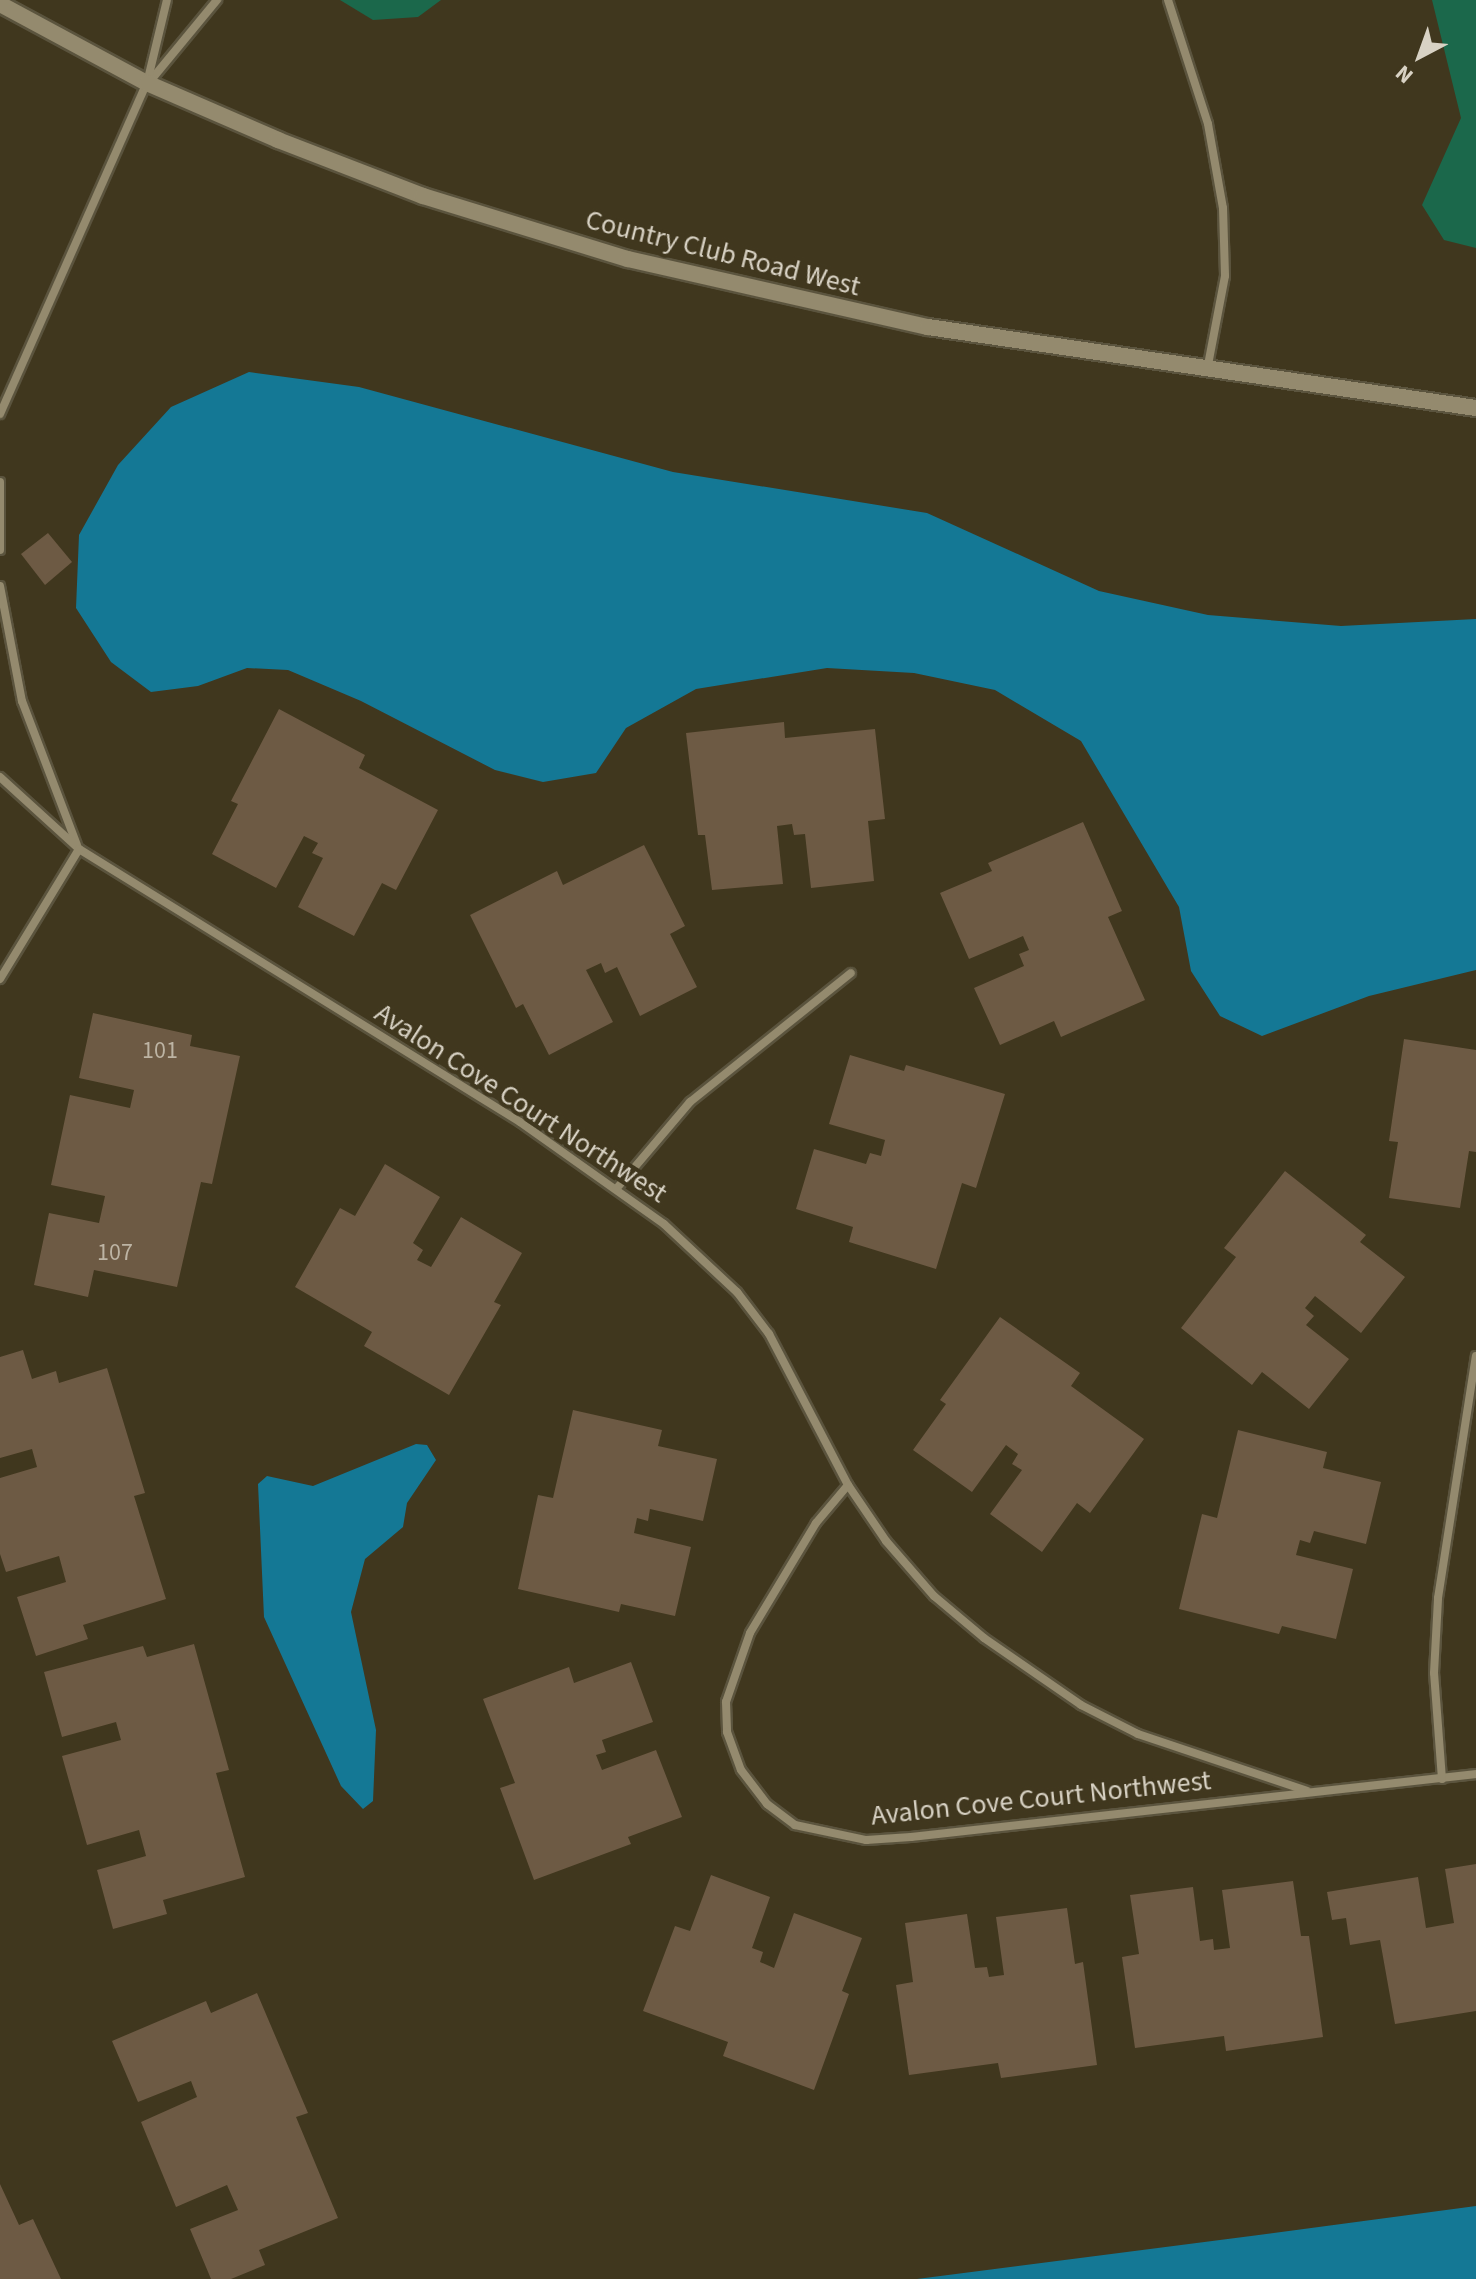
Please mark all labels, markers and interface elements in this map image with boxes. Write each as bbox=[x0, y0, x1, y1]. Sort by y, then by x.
north arrow bbox=[1380, 16, 1460, 96]
text: N bbox=[1388, 57, 1420, 91]
street label: Country Club Road West bbox=[582, 203, 864, 303]
street label: Avalon Cove Court Northwest bbox=[369, 996, 673, 1210]
house number: 101 bbox=[142, 1037, 178, 1065]
house number: 107 bbox=[97, 1239, 133, 1267]
street label: Avalon Cove Court Northwest bbox=[869, 1763, 1213, 1833]

